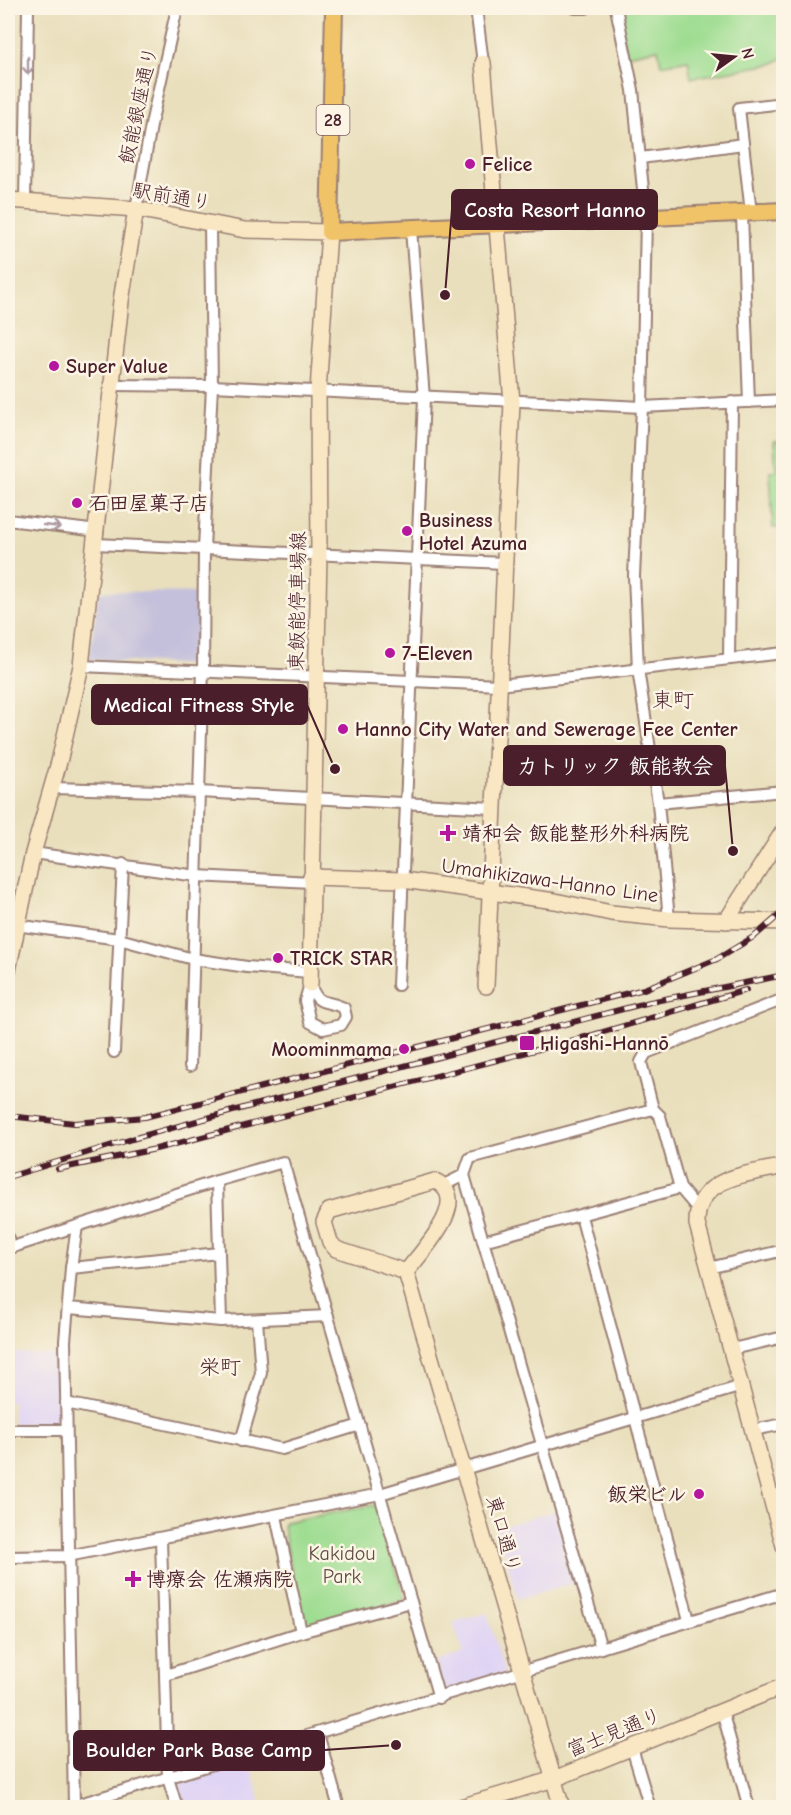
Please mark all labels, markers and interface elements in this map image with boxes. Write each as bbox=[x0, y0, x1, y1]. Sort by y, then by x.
north arrow bbox=[704, 27, 764, 87]
street label: 飯能銀座通り bbox=[115, 44, 162, 166]
text: N bbox=[737, 46, 758, 61]
one-way arrow bbox=[22, 55, 34, 75]
road number: 28 bbox=[316, 105, 350, 135]
place label: Felice bbox=[482, 153, 532, 176]
marker: Felice bbox=[463, 157, 477, 171]
street label: 駅前通り bbox=[131, 178, 213, 215]
callout: Costa Resort Hanno bbox=[452, 190, 657, 229]
text: Costa Resort Hanno bbox=[464, 198, 646, 222]
place label: Super Value bbox=[66, 355, 168, 378]
marker: Super Value bbox=[47, 359, 61, 373]
place label: 石田屋菓子店 bbox=[89, 492, 209, 515]
marker: 石田屋菓子店 bbox=[70, 496, 84, 510]
place label: Business Hotel Azuma bbox=[419, 509, 527, 555]
one-way arrow bbox=[42, 521, 62, 532]
marker: Business Hotel Azuma bbox=[400, 524, 414, 538]
street label: 東飯能停車場線 bbox=[285, 531, 310, 671]
place label: 7-Eleven bbox=[402, 642, 473, 665]
marker: 7-Eleven bbox=[383, 646, 397, 660]
callout: Medical Fitness Style bbox=[92, 685, 307, 724]
district label: 東町 bbox=[652, 688, 694, 712]
text: Medical Fitness Style bbox=[104, 693, 294, 717]
place label: Hanno City Water and Sewerage Fee Center bbox=[355, 718, 738, 741]
marker: Hanno City Water and Sewerage Fee Center bbox=[336, 722, 350, 736]
callout: カトリック 飯能教会 bbox=[504, 746, 725, 785]
text: カトリック 飯能教会 bbox=[517, 754, 713, 778]
place label: 靖和会 飯能整形外科病院 bbox=[462, 822, 689, 845]
marker: 靖和会 飯能整形外科病院 bbox=[439, 824, 457, 842]
street label: Umahikizawa-Hanno Line bbox=[440, 854, 660, 907]
place label: TRICK STAR bbox=[290, 947, 393, 970]
marker: TRICK STAR bbox=[271, 951, 285, 965]
place label: Higashi-Hannō bbox=[540, 1032, 669, 1055]
marker: Higashi-Hannō bbox=[518, 1034, 536, 1052]
place label: Moominmama bbox=[271, 1038, 392, 1061]
marker: Moominmama bbox=[397, 1042, 411, 1056]
district label: 栄町 bbox=[199, 1355, 241, 1379]
place label: 飯栄ビル bbox=[607, 1483, 687, 1506]
marker: 飯栄ビル bbox=[692, 1487, 706, 1501]
street label: 東口通り bbox=[481, 1493, 526, 1576]
park label: Kakidou Park bbox=[308, 1542, 376, 1588]
place label: 博療会 佐瀬病院 bbox=[146, 1568, 293, 1591]
marker: 博療会 佐瀬病院 bbox=[124, 1570, 142, 1588]
street label: 富士見通り bbox=[564, 1703, 665, 1762]
callout: Boulder Park Base Camp bbox=[74, 1731, 324, 1770]
text: Boulder Park Base Camp bbox=[86, 1738, 312, 1762]

